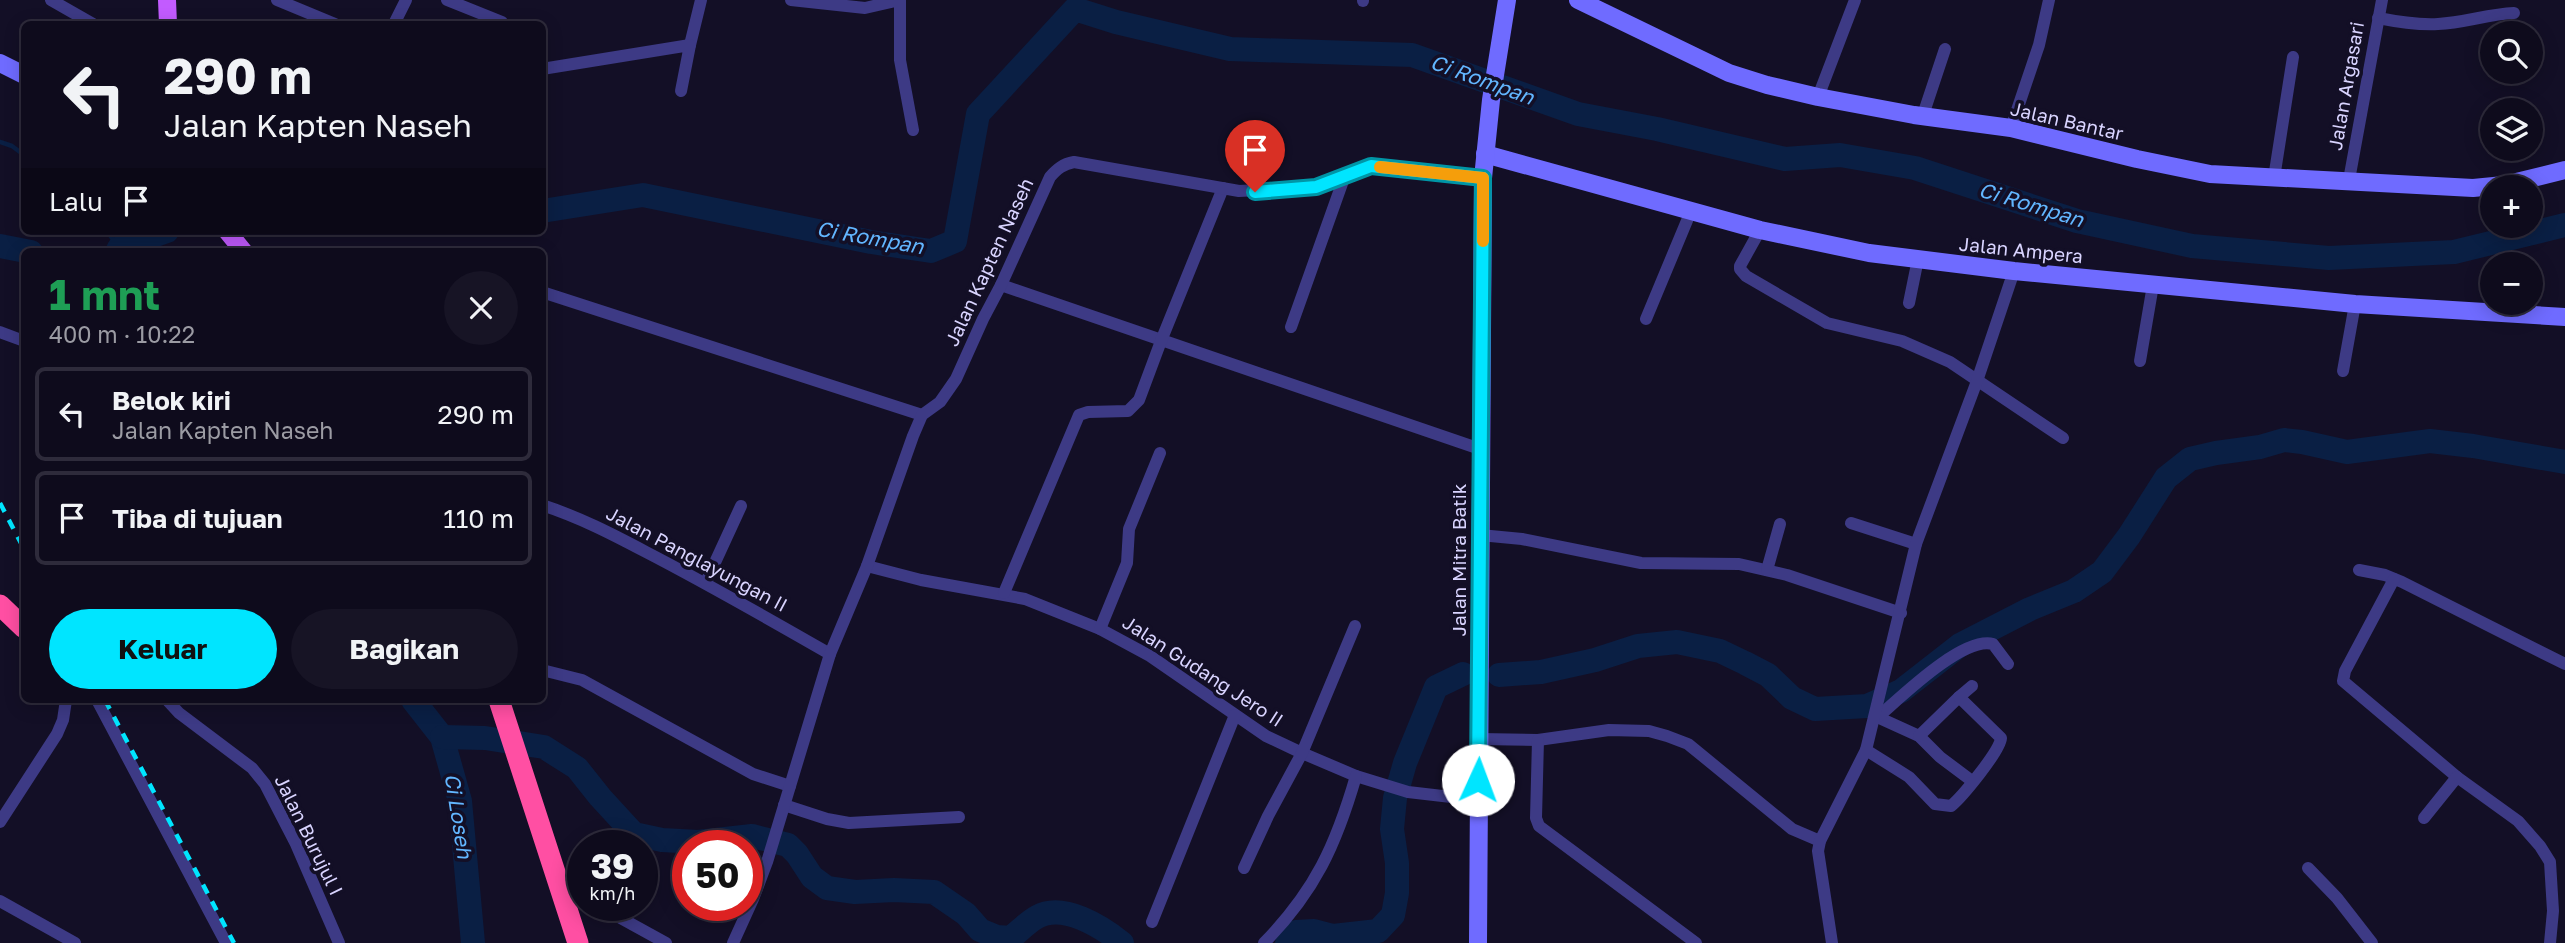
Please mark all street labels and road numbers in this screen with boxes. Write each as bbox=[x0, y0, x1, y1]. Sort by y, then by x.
street label: Jalan Argasari bbox=[2323, 20, 2368, 152]
street label: Jalan Bantar bbox=[2008, 96, 2126, 145]
street label: Jalan Kapten Naseh bbox=[939, 174, 1038, 350]
street label: Jalan Ampera bbox=[1958, 232, 2084, 267]
street label: Jalan Mitra Batik bbox=[1447, 483, 1470, 636]
street label: Jalan Panglayungan II bbox=[603, 501, 792, 616]
street label: Jalan Gudang Jero II bbox=[1119, 610, 1288, 731]
street label: Jalan Burujul I bbox=[270, 771, 349, 899]

